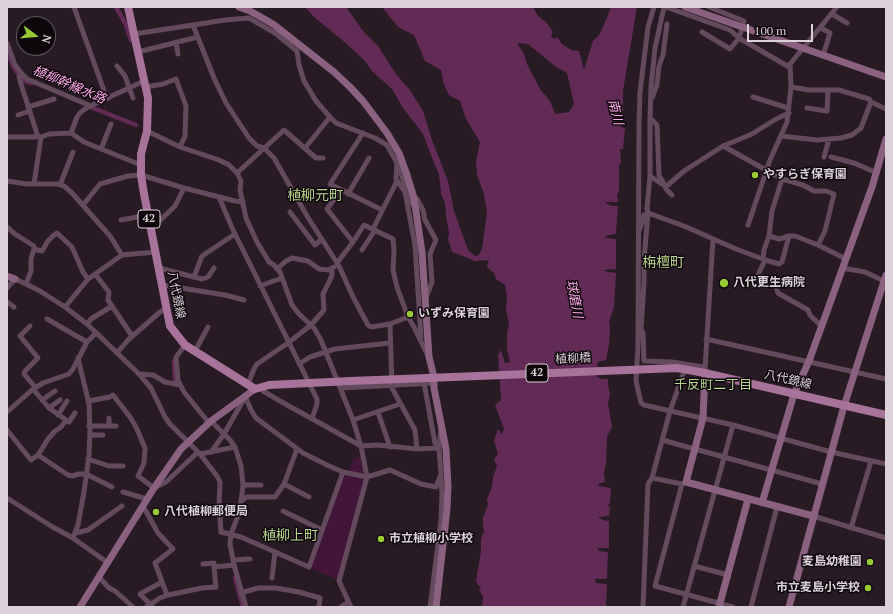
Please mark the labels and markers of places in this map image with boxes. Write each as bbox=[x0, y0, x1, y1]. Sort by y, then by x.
place label: やすらぎ保育園 bbox=[763, 168, 847, 182]
marker: やすらぎ保育園 bbox=[750, 170, 760, 180]
place label: 八代更生病院 bbox=[733, 276, 805, 290]
marker: 八代更生病院 bbox=[718, 277, 730, 289]
place label: いずみ保育園 bbox=[418, 307, 490, 321]
marker: いずみ保育園 bbox=[405, 309, 415, 319]
place label: 八代植柳郵便局 bbox=[164, 505, 248, 519]
marker: 八代植柳郵便局 bbox=[151, 507, 161, 517]
place label: 市立植柳小学校 bbox=[389, 532, 473, 546]
marker: 市立植柳小学校 bbox=[376, 534, 386, 544]
place label: 麦島幼稚園 bbox=[802, 555, 862, 569]
marker: 麦島幼稚園 bbox=[865, 557, 875, 567]
place label: 市立麦島小学校 bbox=[776, 581, 860, 595]
marker: 市立麦島小学校 bbox=[863, 583, 873, 593]

